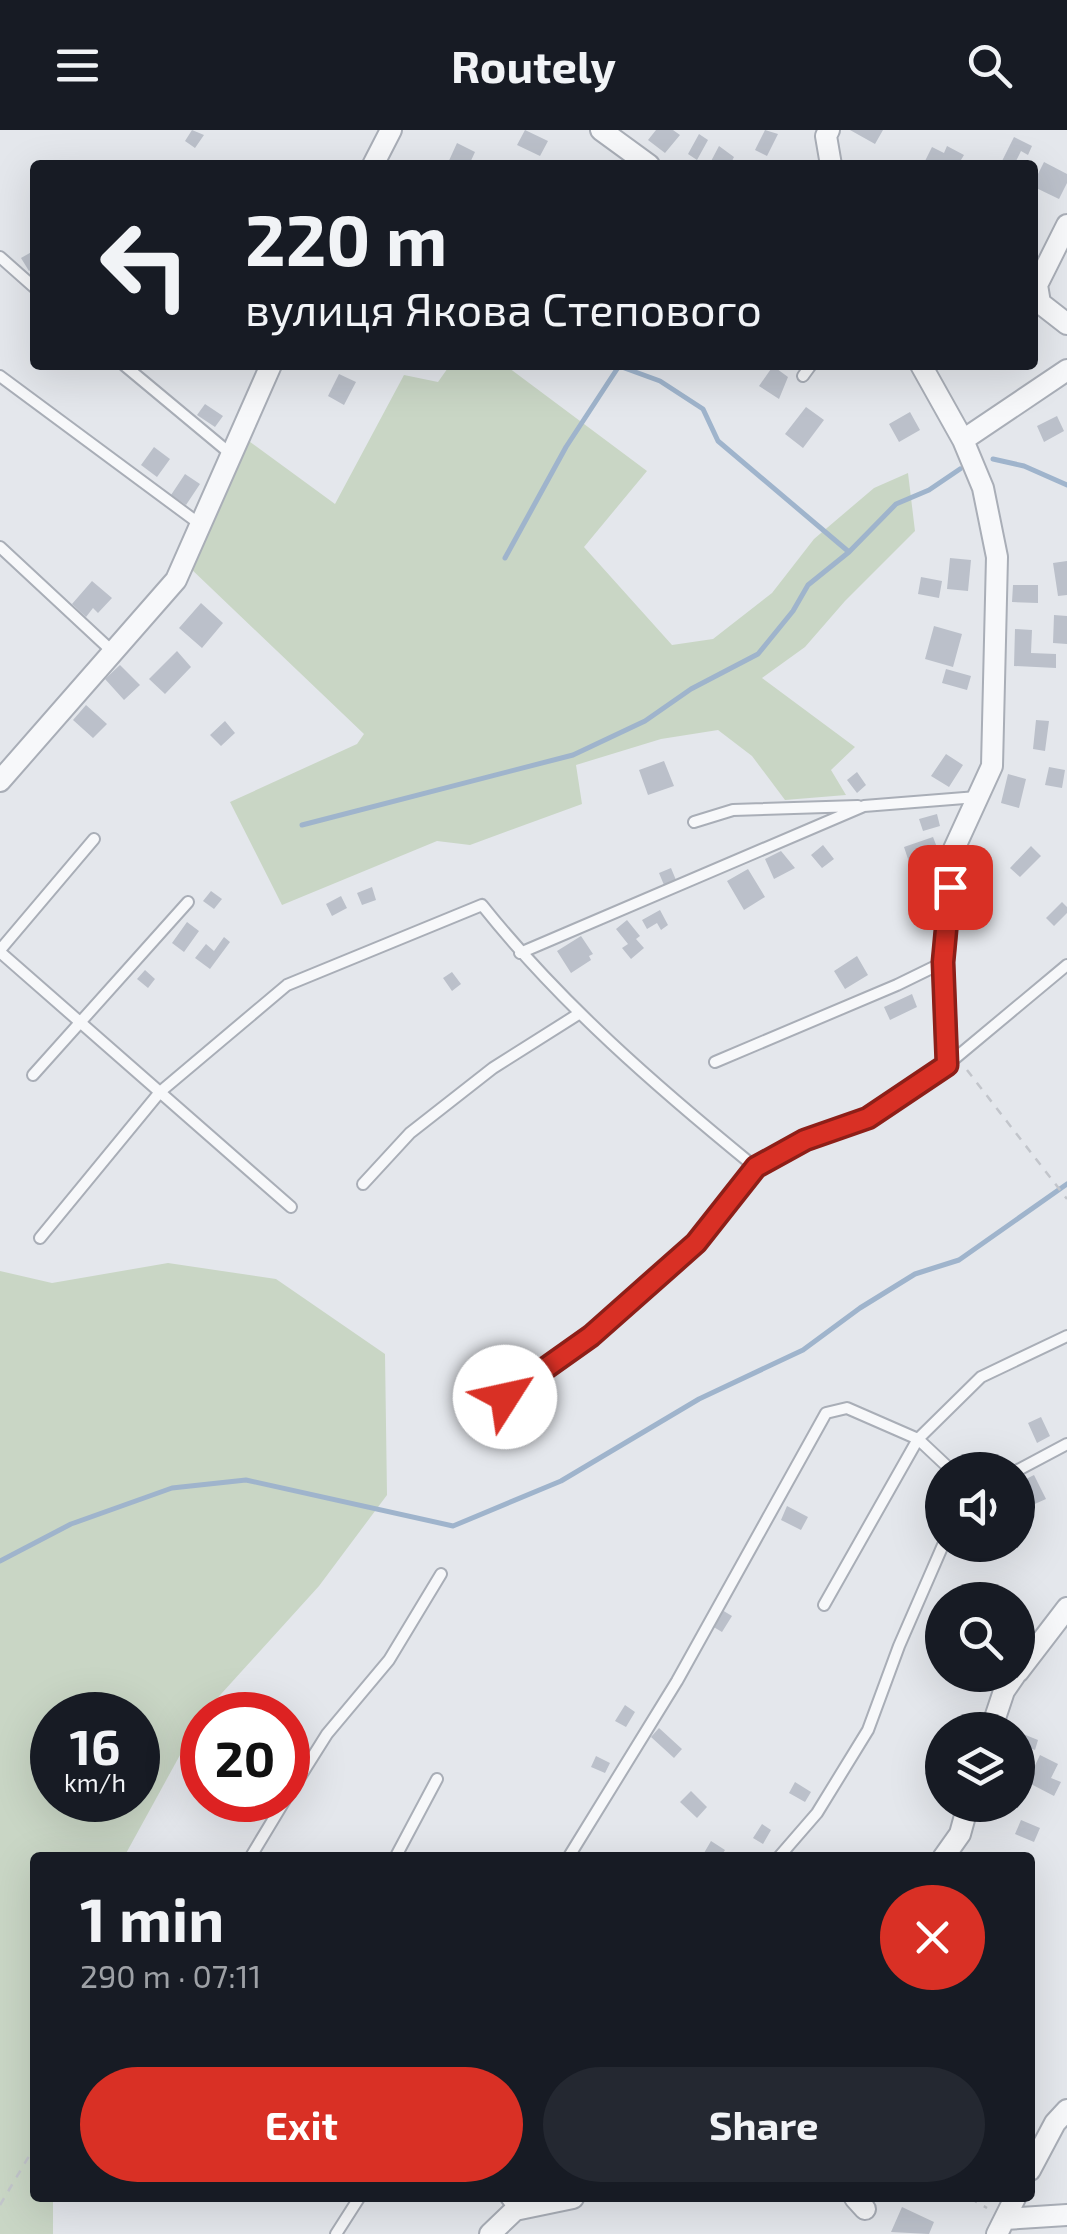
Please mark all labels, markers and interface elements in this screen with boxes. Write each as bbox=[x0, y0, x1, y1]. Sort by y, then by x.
icon: menu bbox=[50, 38, 105, 93]
text: Routely bbox=[451, 38, 616, 92]
icon: search bbox=[962, 38, 1017, 93]
text: 220 m bbox=[245, 196, 447, 280]
icon: left bbox=[80, 200, 210, 330]
text: вулиця Якова Степового bbox=[245, 281, 762, 335]
pin bbox=[908, 845, 993, 930]
icon: arrive bbox=[923, 860, 978, 915]
position arrow bbox=[453, 1345, 557, 1449]
map controls bbox=[925, 1452, 1035, 1822]
button: sound bbox=[925, 1452, 1035, 1562]
button: search bbox=[925, 1582, 1035, 1692]
speed limit sign: 20 bbox=[180, 1692, 310, 1822]
button: layers bbox=[925, 1712, 1035, 1822]
text: 16 bbox=[69, 1715, 121, 1775]
text: km/h bbox=[64, 1767, 126, 1797]
text: 1 min bbox=[80, 1882, 224, 1954]
button: close bbox=[880, 1885, 985, 1990]
text: 290 m · 07:11 bbox=[80, 1956, 261, 1994]
button: Exit bbox=[80, 2067, 523, 2182]
button: Share bbox=[543, 2067, 985, 2182]

